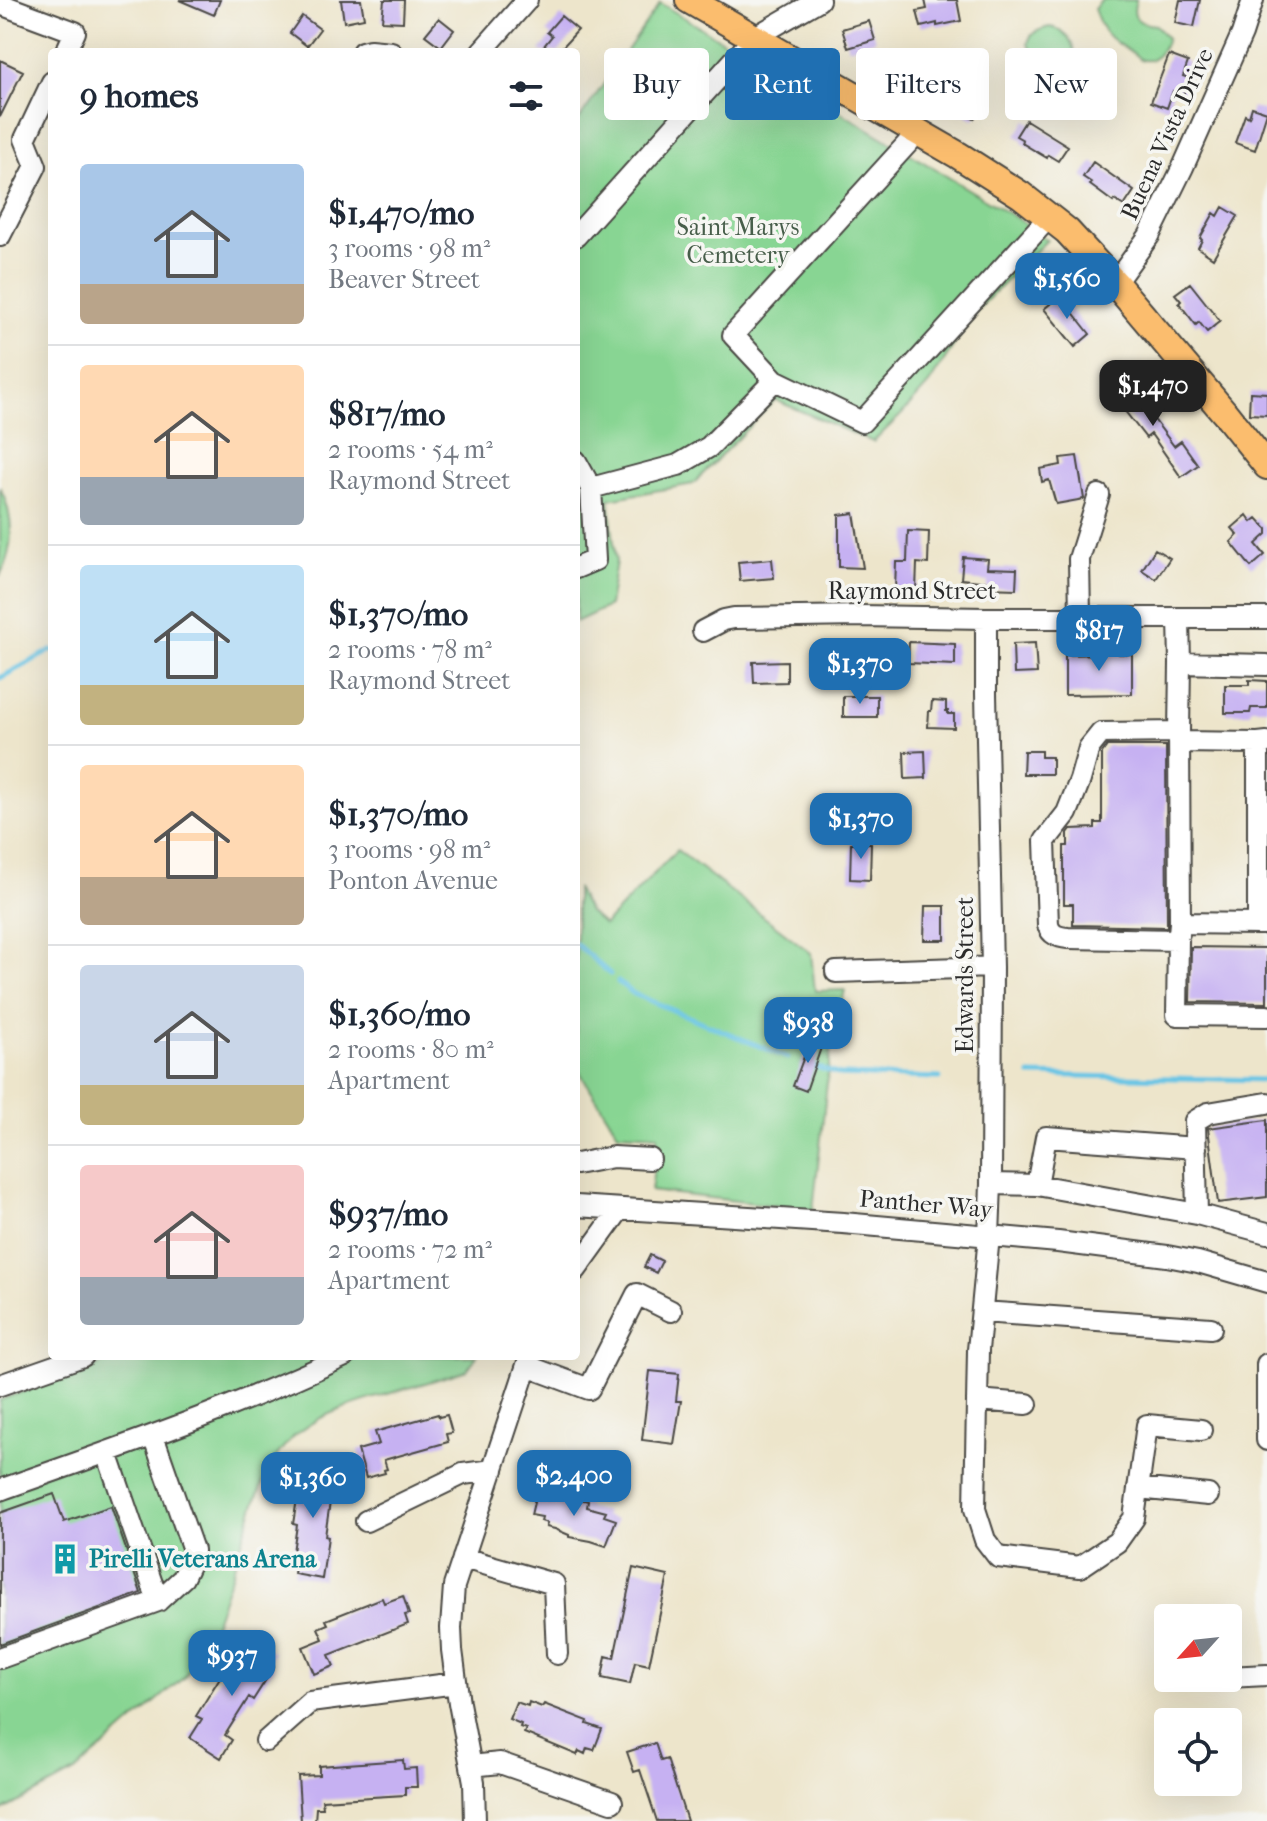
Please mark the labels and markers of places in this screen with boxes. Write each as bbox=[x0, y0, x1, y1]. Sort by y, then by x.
pin: $1,560 bbox=[1002, 253, 1132, 321]
pin: $1,470 bbox=[1088, 360, 1218, 428]
pin: $817 bbox=[1052, 605, 1146, 673]
pin: $1,370 bbox=[795, 638, 925, 706]
pin: $1,370 bbox=[796, 793, 926, 861]
pin: $938 bbox=[761, 997, 855, 1065]
pin: $2,400 bbox=[509, 1450, 639, 1518]
pin: $1,360 bbox=[248, 1452, 378, 1520]
building icon: Pirelli Veterans Arena bbox=[48, 1542, 82, 1576]
place label: Pirelli Veterans Arena bbox=[89, 1545, 317, 1573]
pin: $937 bbox=[185, 1630, 279, 1698]

